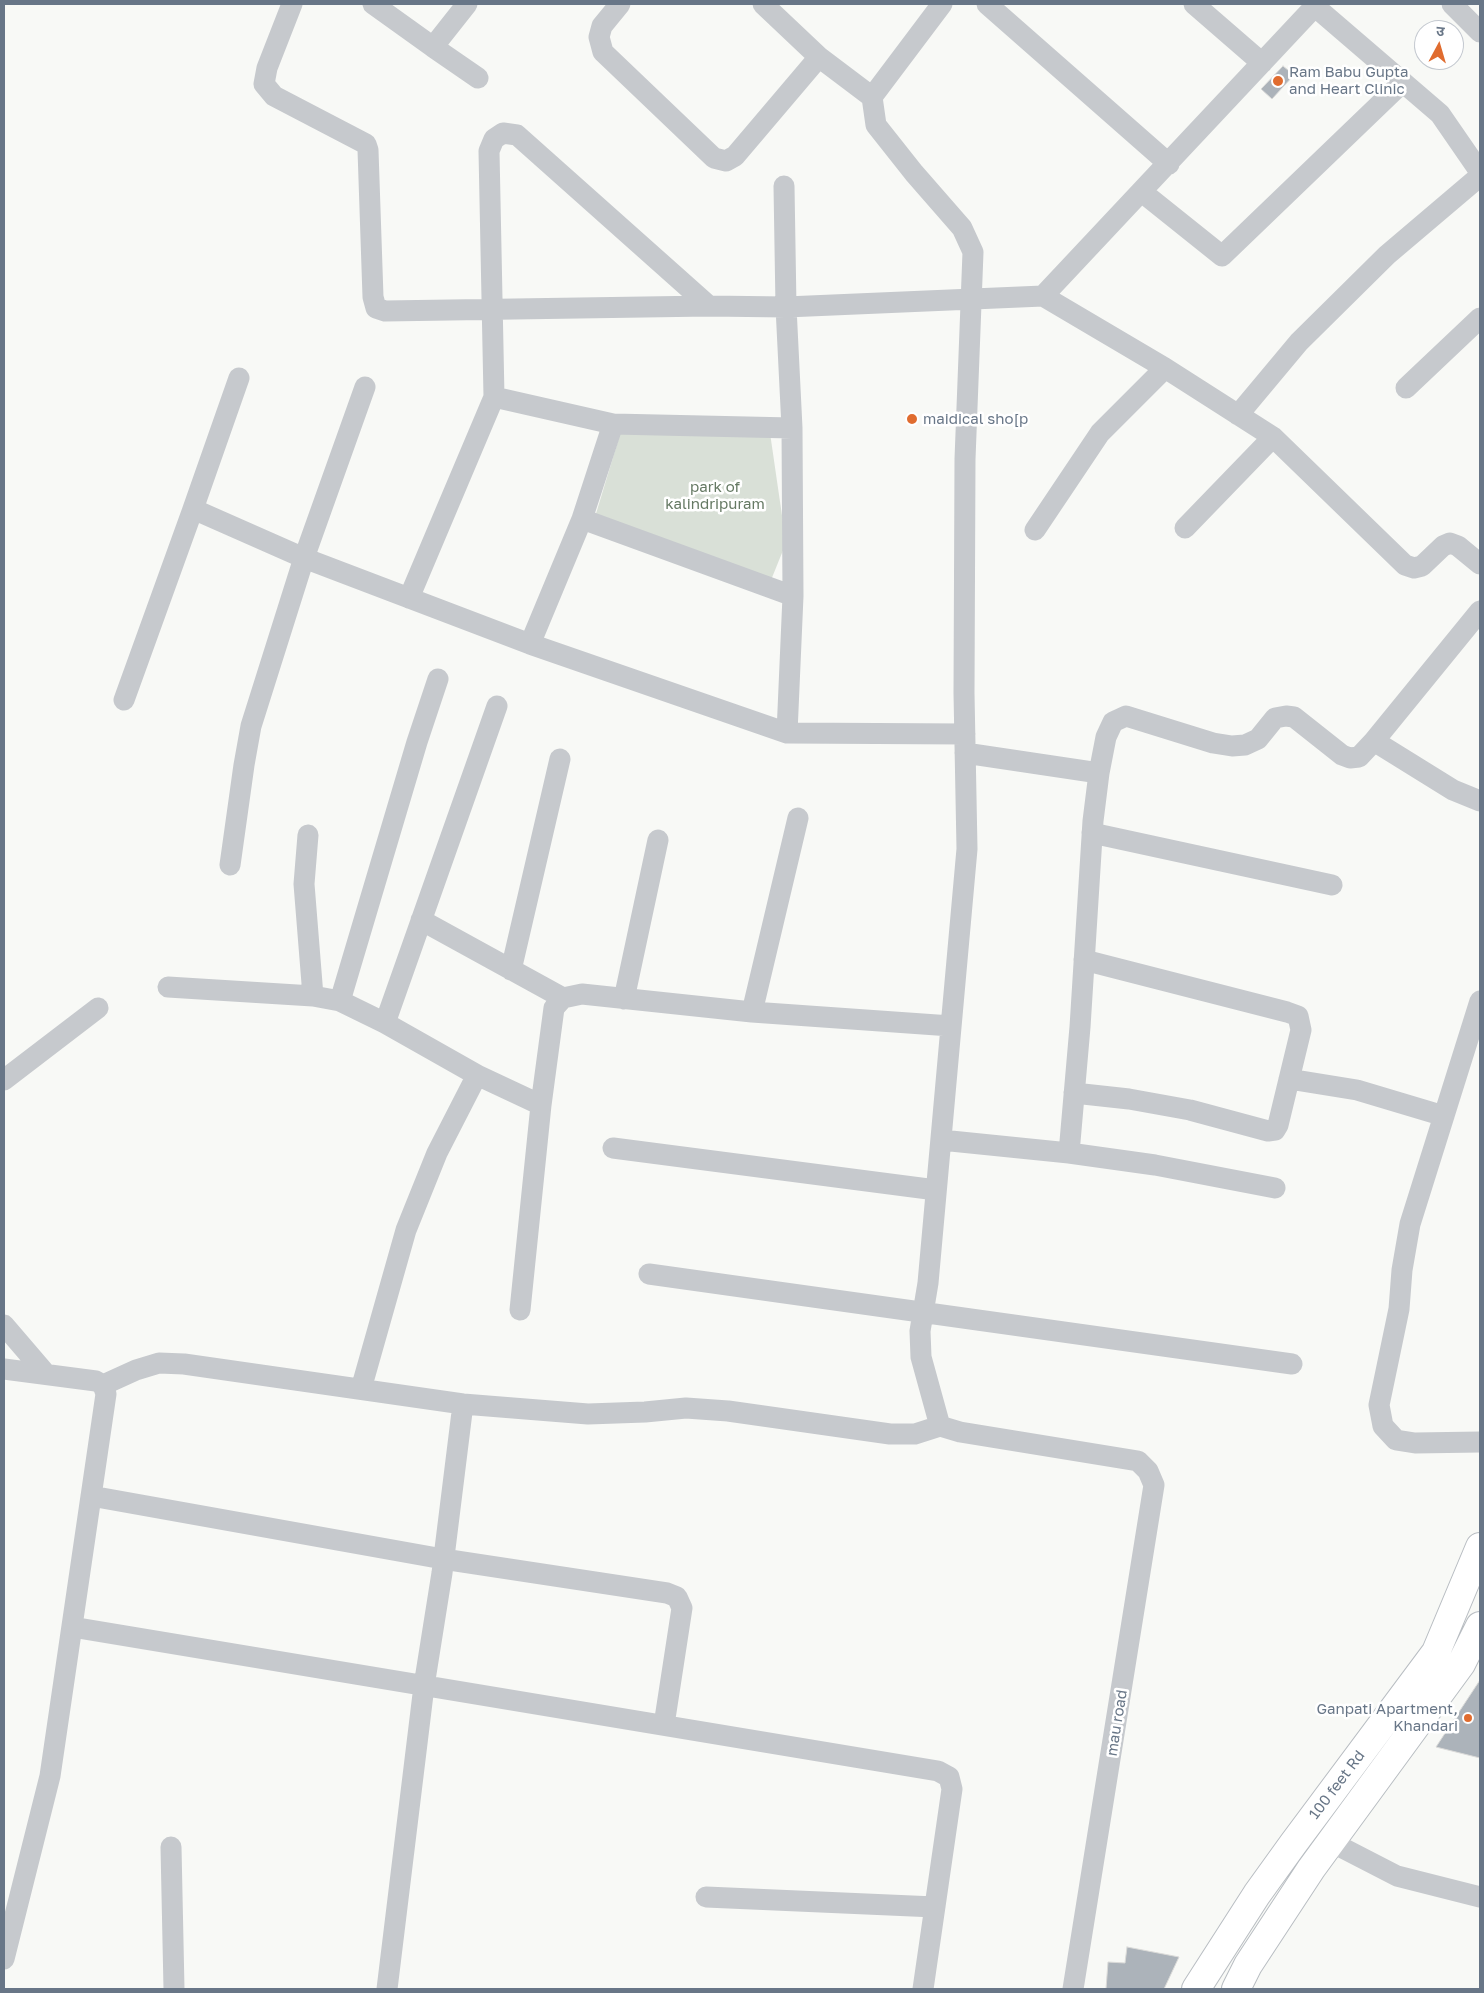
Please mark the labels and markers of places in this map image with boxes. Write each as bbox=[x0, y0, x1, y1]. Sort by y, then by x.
place label: Ram Babu Gupta and Heart Clinic bbox=[1289, 63, 1408, 98]
marker: Ram Babu Gupta and Heart Clinic bbox=[1271, 74, 1285, 88]
place label: maidical sho[p bbox=[923, 410, 1028, 428]
marker: maidical sho[p bbox=[905, 412, 919, 426]
place label: Ganpati Apartment, Khandari bbox=[1317, 1700, 1458, 1735]
marker: Ganpati Apartment, Khandari bbox=[1462, 1712, 1474, 1724]

